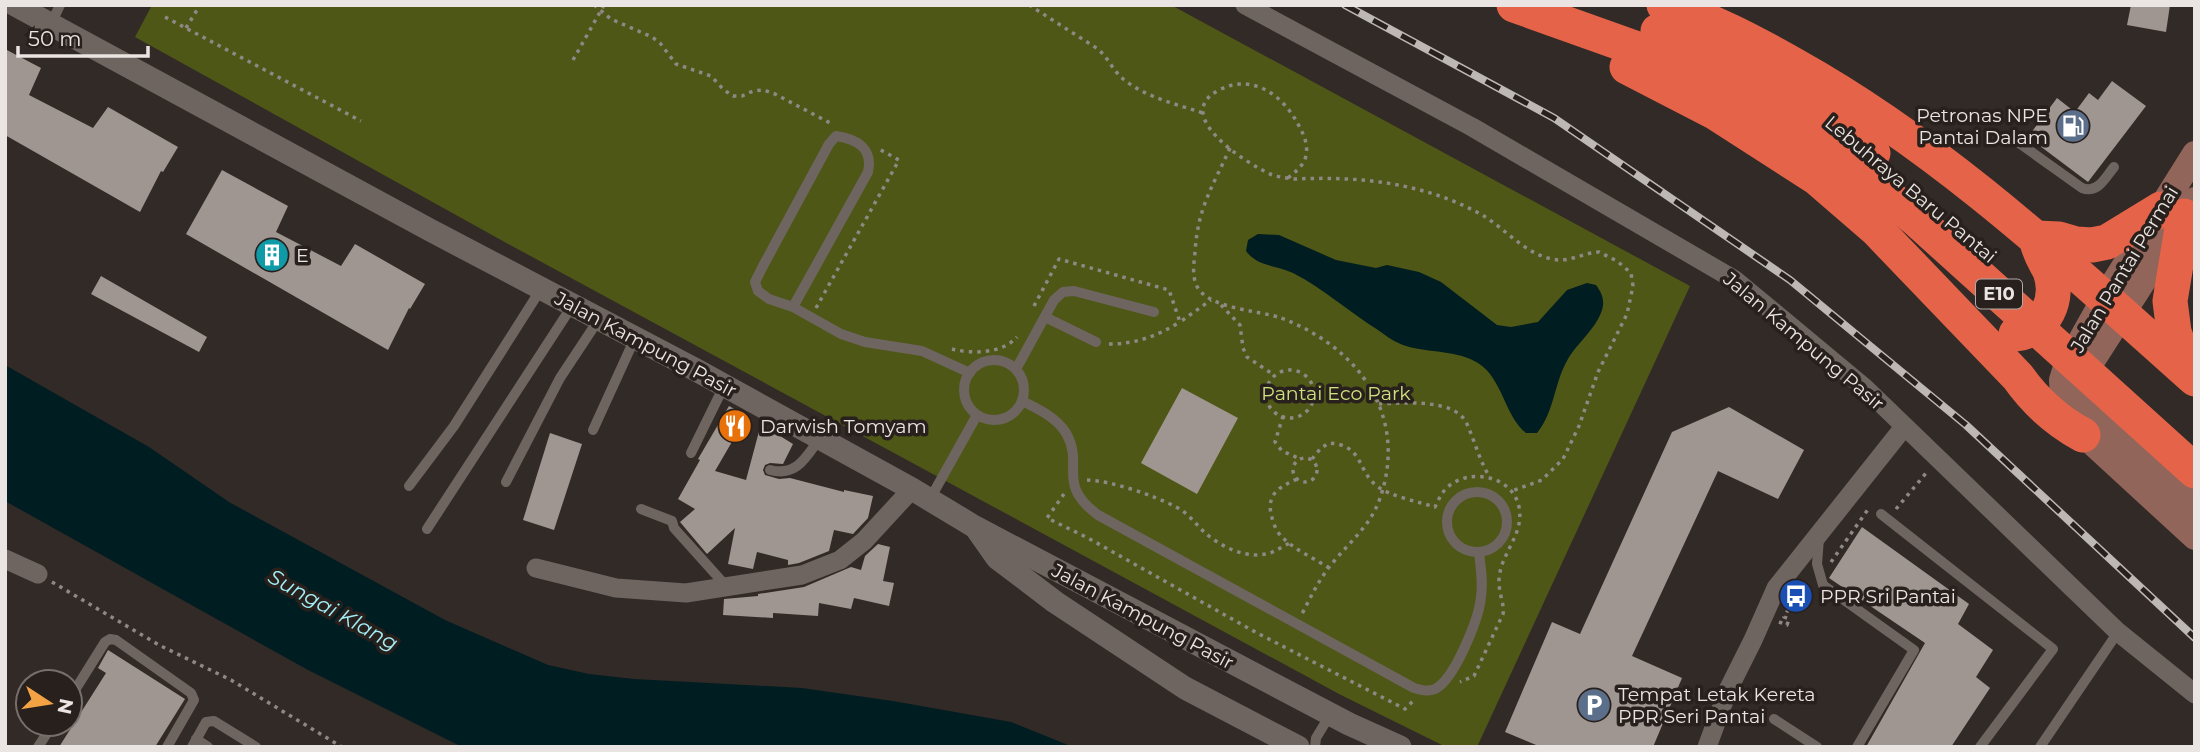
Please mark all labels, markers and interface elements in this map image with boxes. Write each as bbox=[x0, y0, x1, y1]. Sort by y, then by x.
scale bar bbox=[18, 14, 147, 58]
text: 50 m bbox=[28, 26, 82, 51]
place label: Petronas NPE Pantai Dalam bbox=[1916, 104, 2048, 149]
fuel station icon: Petronas NPE Pantai Dalam bbox=[2054, 107, 2092, 145]
street label: Lebuhraya Baru Pantai bbox=[1820, 111, 2001, 268]
street label: Jalan Pantai Permai bbox=[2065, 182, 2183, 357]
building icon: E bbox=[253, 236, 291, 274]
place label: E bbox=[296, 244, 309, 267]
street label: Jalan Kampung Pasir bbox=[1718, 267, 1889, 415]
road number: E10 bbox=[1976, 280, 2022, 308]
street label: Jalan Kampung Pasir bbox=[550, 286, 741, 402]
park label: Pantai Eco Park bbox=[1261, 382, 1411, 405]
restaurant icon: Darwish Tomyam bbox=[716, 407, 754, 445]
place label: Darwish Tomyam bbox=[760, 415, 927, 438]
street label: Jalan Kampung Pasir bbox=[1047, 558, 1238, 674]
water label: Sungai Klang bbox=[264, 564, 402, 656]
bus stop icon: PPR Sri Pantai bbox=[1777, 577, 1815, 615]
place label: PPR Sri Pantai bbox=[1820, 585, 1956, 608]
north arrow bbox=[14, 668, 84, 738]
place label: Tempat Letak Kereta PPR Seri Pantai bbox=[1618, 683, 1816, 728]
parking icon: Tempat Letak Kereta PPR Seri Pantai bbox=[1575, 686, 1613, 724]
text: N bbox=[52, 697, 78, 716]

